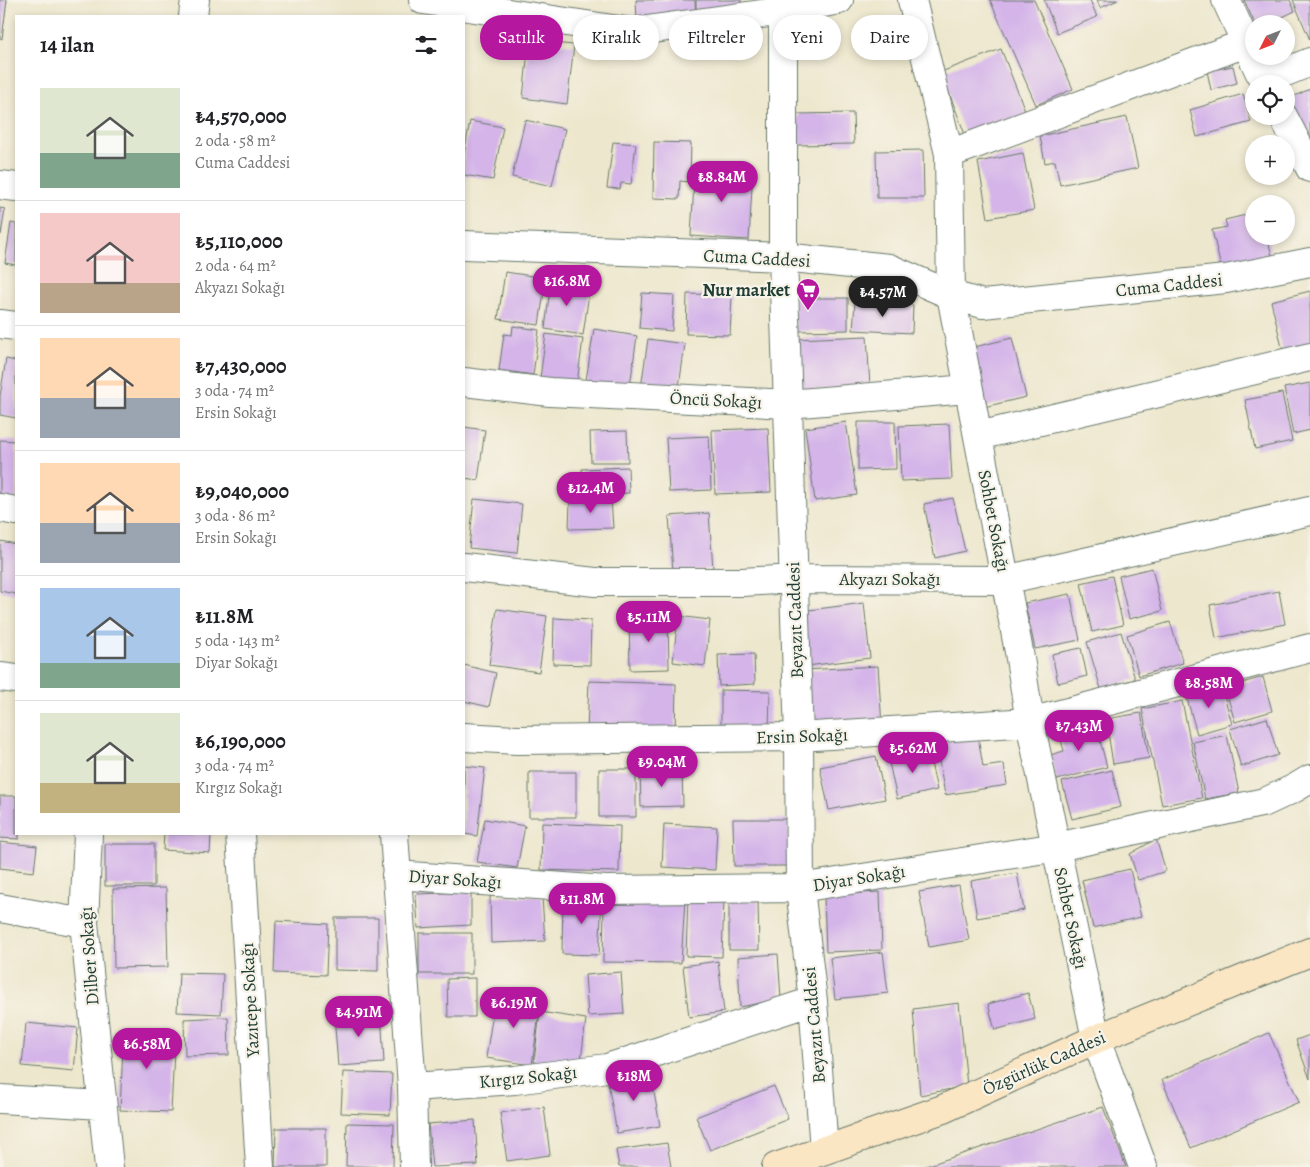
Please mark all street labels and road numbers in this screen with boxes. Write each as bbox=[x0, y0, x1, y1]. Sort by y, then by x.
street label: Cuma Caddesi bbox=[703, 243, 811, 273]
street label: Cuma Caddesi bbox=[1114, 267, 1224, 303]
street label: Öncü Sokağı bbox=[669, 386, 763, 414]
street label: Sohbet Sokağı bbox=[972, 468, 1016, 574]
street label: Beyazıt Caddesi bbox=[781, 561, 809, 679]
street label: Akyazı Sokağı bbox=[838, 567, 941, 591]
street label: Ersin Sokağı bbox=[756, 722, 848, 750]
street label: Diyar Sokağı bbox=[811, 859, 907, 897]
street label: Diyar Sokağı bbox=[408, 864, 502, 894]
street label: Sohbet Sokağı bbox=[1048, 865, 1094, 971]
street label: Dilber Sokağı bbox=[74, 906, 104, 1006]
street label: Yazıtepe Sokağı bbox=[235, 942, 265, 1059]
street label: Beyazıt Caddesi bbox=[797, 966, 831, 1084]
street label: Özgürlük Caddesi bbox=[979, 1025, 1109, 1101]
street label: Kırgız Sokağı bbox=[478, 1060, 578, 1094]

